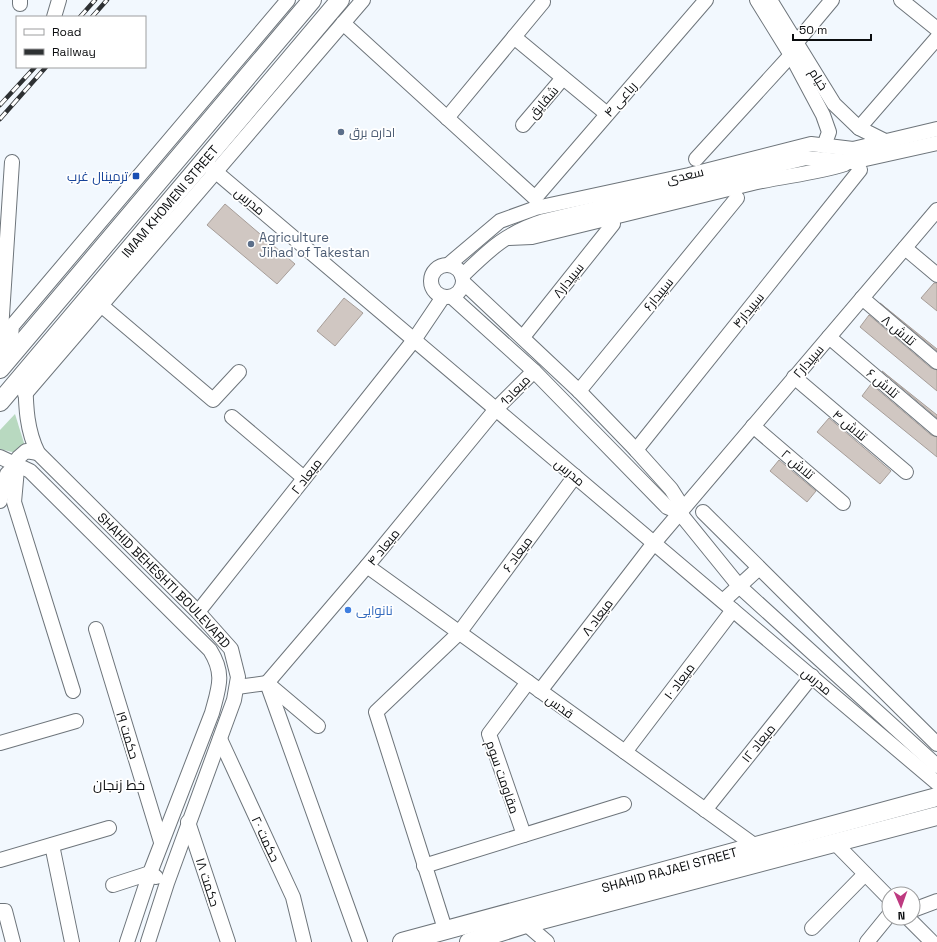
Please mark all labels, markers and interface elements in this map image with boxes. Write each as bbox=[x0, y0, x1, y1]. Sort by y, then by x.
legend bbox=[16, 16, 146, 68]
scale bar bbox=[793, 16, 871, 42]
text: 50 m bbox=[799, 22, 827, 38]
text: Road bbox=[52, 24, 81, 40]
text: Railway bbox=[52, 44, 96, 60]
street label: خیام bbox=[804, 65, 832, 94]
street label: رباعی ۴ bbox=[600, 78, 641, 121]
street label: شقایق bbox=[525, 82, 562, 122]
place label: اداره برق bbox=[349, 124, 395, 141]
marker: اداره برق bbox=[336, 127, 346, 137]
street label: IMAM KHOMENI STREET bbox=[118, 142, 223, 261]
street label: سعدی bbox=[665, 163, 705, 188]
place label: ترمینال غرب bbox=[67, 168, 129, 185]
marker: ترمینال غرب bbox=[131, 171, 141, 181]
street label: مدرس bbox=[231, 184, 268, 219]
place label: Agriculture Jihad of Takestan bbox=[259, 229, 370, 261]
marker: Agriculture Jihad of Takestan bbox=[246, 239, 256, 249]
street label: سپیدار۸ bbox=[549, 259, 588, 301]
street label: سپیدار۶ bbox=[640, 274, 677, 315]
street label: سپیدار۴ bbox=[729, 289, 768, 332]
street label: تلاش ۸ bbox=[878, 311, 920, 350]
street label: سپیدار۲ bbox=[789, 341, 828, 382]
street label: تلاش ۶ bbox=[863, 365, 903, 402]
street label: میعاد1 bbox=[497, 371, 534, 409]
street label: تلاش ۴ bbox=[829, 406, 871, 445]
street label: تلاش ۲ bbox=[778, 446, 818, 483]
street label: میعاد ۲ bbox=[287, 455, 326, 498]
street label: مدرس bbox=[551, 455, 588, 490]
street label: SHAHID BEHESHTI BOULEVARD bbox=[94, 509, 234, 652]
street label: میعاد ۴ bbox=[363, 525, 403, 569]
street label: میعاد ۶ bbox=[499, 533, 536, 576]
street label: میعاد ۸ bbox=[578, 595, 617, 639]
place label: نانوایی bbox=[356, 602, 393, 619]
marker: نانوایی bbox=[343, 605, 353, 615]
street label: میعاد ۱۰ bbox=[660, 660, 699, 703]
street label: مدرس bbox=[798, 664, 835, 699]
street label: قدس bbox=[542, 691, 577, 722]
street label: حکمت ۱۹ bbox=[112, 709, 143, 761]
street label: میعاد ۱۲ bbox=[738, 721, 779, 766]
street label: مقاومت سوم bbox=[481, 738, 523, 816]
district label: خط زنجان bbox=[93, 776, 145, 794]
street label: حکمت ۲۰ bbox=[248, 814, 284, 865]
street label: SHAHID RAJAEI STREET bbox=[600, 843, 740, 897]
street label: حکمت ۱۸ bbox=[192, 855, 223, 909]
north arrow bbox=[881, 886, 921, 926]
text: N bbox=[897, 909, 905, 923]

